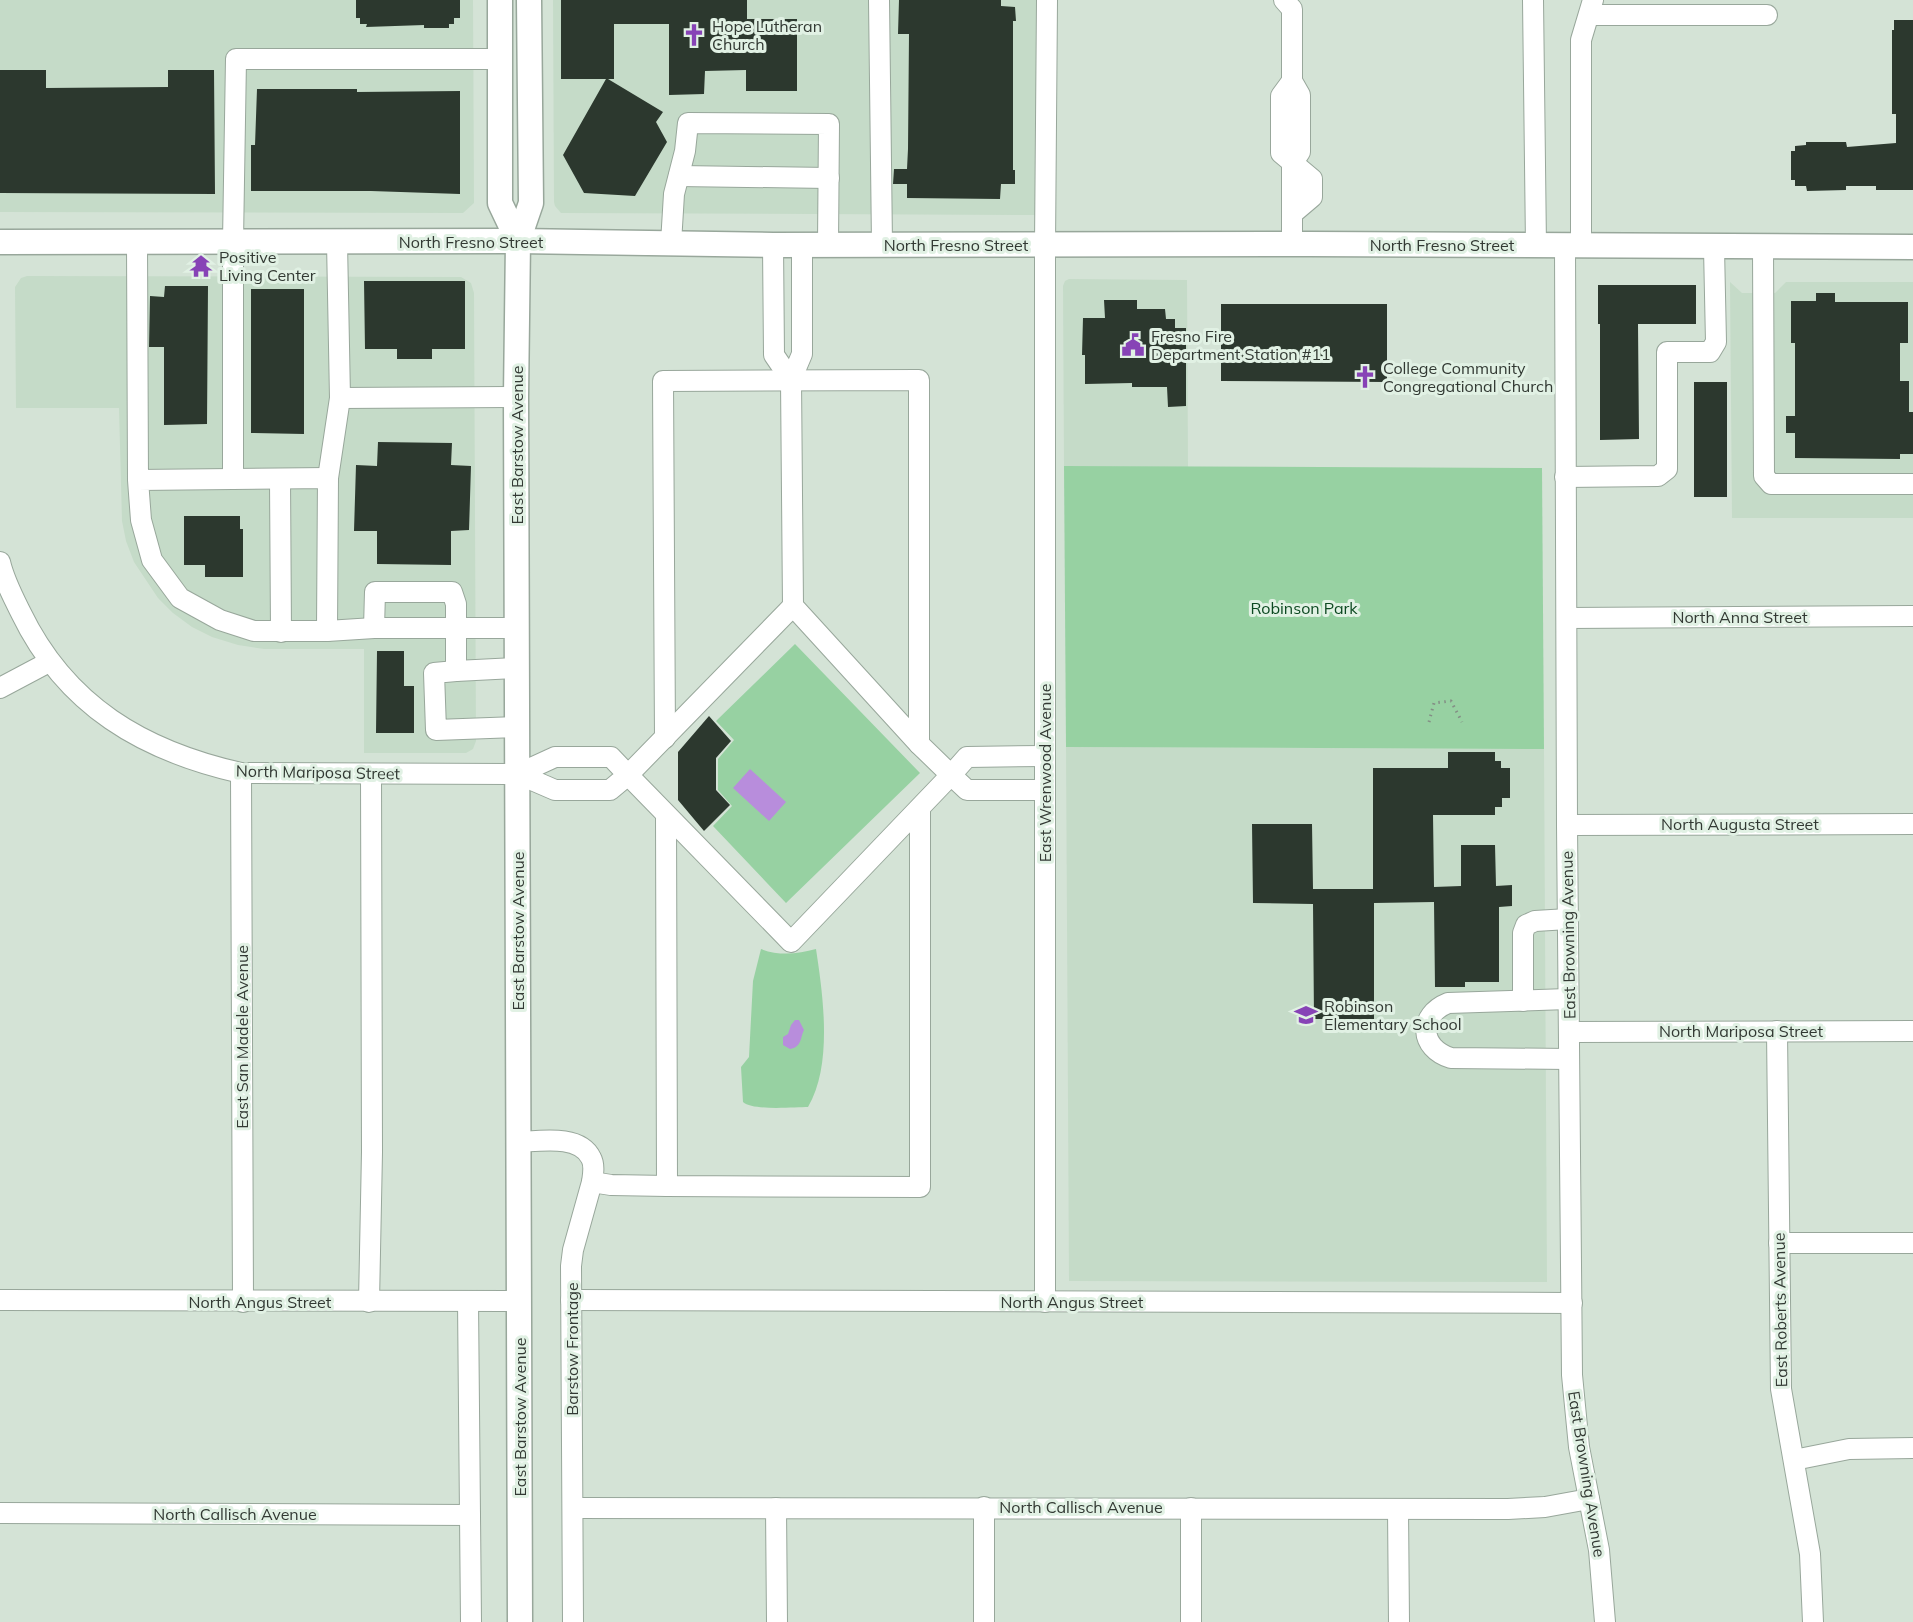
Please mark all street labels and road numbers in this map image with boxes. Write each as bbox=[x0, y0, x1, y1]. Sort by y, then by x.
street label: North Fresno Street bbox=[399, 232, 544, 252]
street label: North Fresno Street bbox=[884, 235, 1029, 255]
street label: North Fresno Street bbox=[1370, 235, 1515, 255]
street label: East Barstow Avenue bbox=[507, 366, 527, 524]
street label: North Anna Street bbox=[1672, 607, 1808, 627]
street label: East Wrenwood Avenue bbox=[1035, 684, 1055, 862]
street label: North Mariposa Street bbox=[236, 761, 401, 783]
street label: North Augusta Street bbox=[1661, 814, 1819, 834]
street label: East Browning Avenue bbox=[1557, 851, 1579, 1019]
street label: East Barstow Avenue bbox=[508, 852, 528, 1010]
street label: East San Madele Avenue bbox=[232, 945, 252, 1129]
street label: North Mariposa Street bbox=[1659, 1021, 1823, 1041]
street label: East Roberts Avenue bbox=[1769, 1233, 1791, 1387]
street label: Barstow Frontage bbox=[562, 1282, 582, 1416]
street label: North Angus Street bbox=[189, 1292, 332, 1312]
street label: North Angus Street bbox=[1001, 1292, 1144, 1312]
street label: East Barstow Avenue bbox=[510, 1338, 530, 1496]
street label: East Browning Avenue bbox=[1564, 1389, 1610, 1559]
street label: North Callisch Avenue bbox=[999, 1497, 1163, 1517]
street label: North Callisch Avenue bbox=[153, 1504, 317, 1524]

